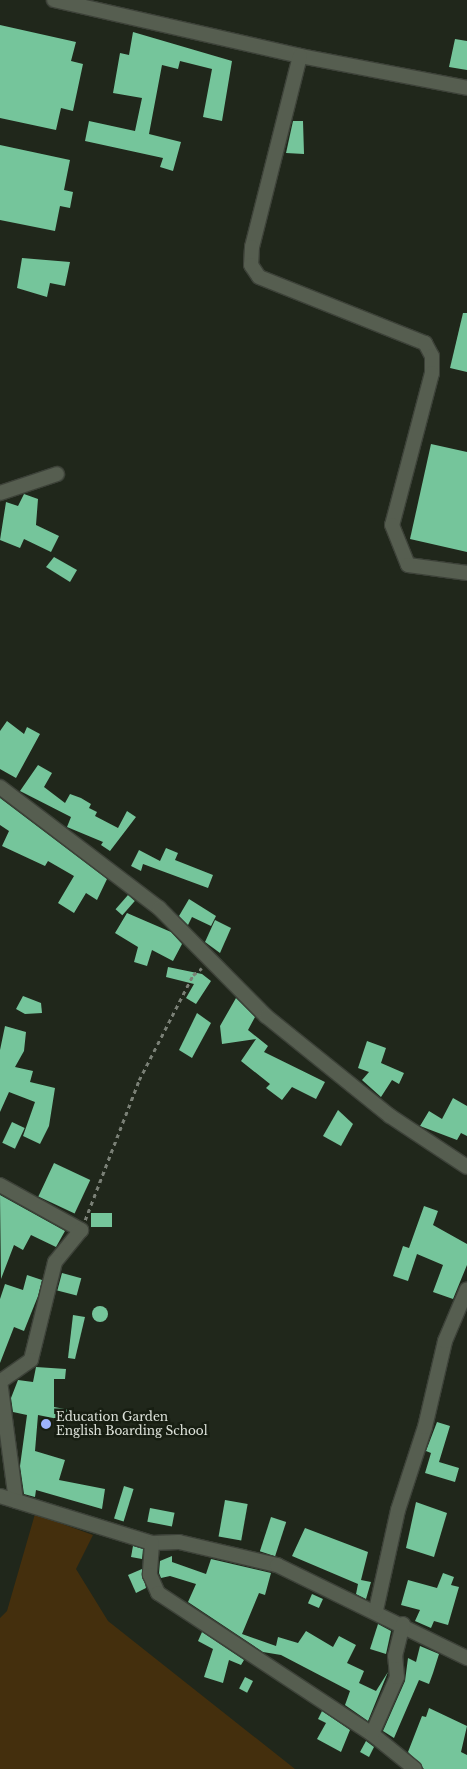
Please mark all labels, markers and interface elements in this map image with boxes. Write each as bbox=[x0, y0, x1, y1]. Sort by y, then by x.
place label: Education Garden English Boarding School bbox=[56, 1410, 208, 1438]
marker: Education Garden English Boarding School bbox=[40, 1418, 52, 1430]

